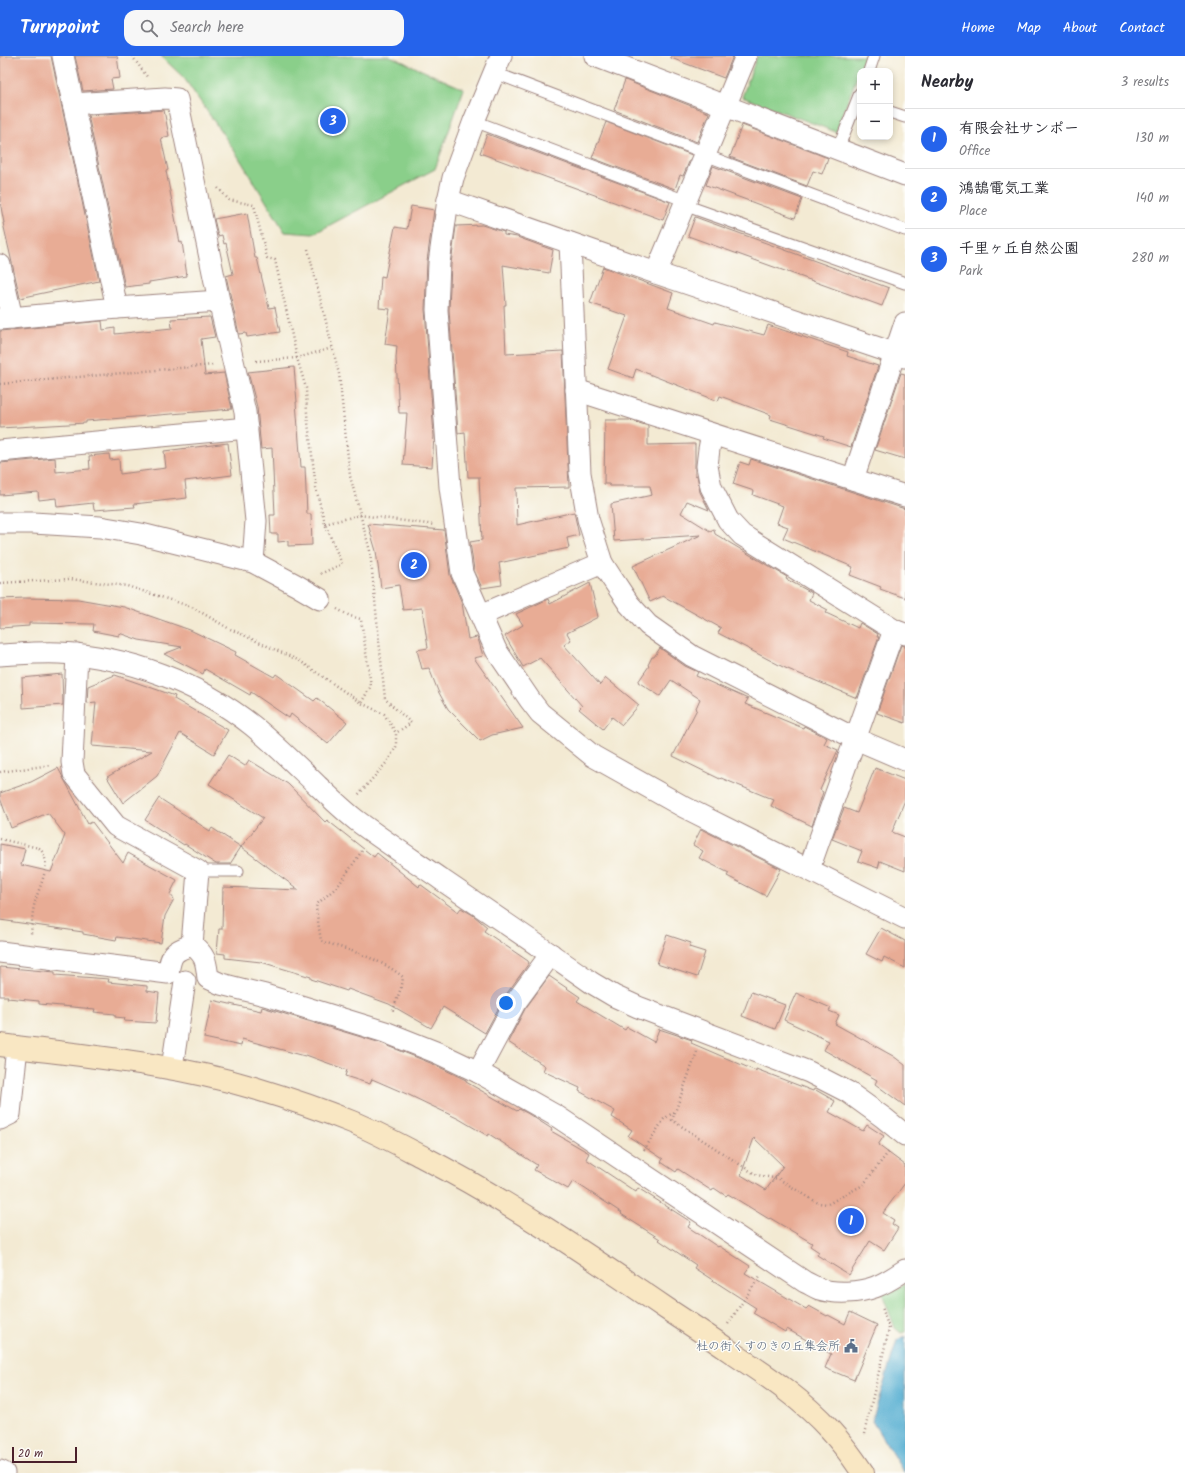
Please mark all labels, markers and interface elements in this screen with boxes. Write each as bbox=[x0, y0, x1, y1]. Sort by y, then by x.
search box bbox=[124, 10, 404, 46]
text: Turnpoint bbox=[20, 13, 100, 43]
text: Search here bbox=[170, 16, 244, 40]
icon: search bbox=[138, 17, 160, 39]
text: Home bbox=[961, 17, 995, 39]
text: Map bbox=[1017, 17, 1041, 39]
text: About bbox=[1063, 17, 1097, 39]
text: Contact bbox=[1119, 17, 1165, 39]
map controls bbox=[857, 68, 893, 140]
button: + bbox=[857, 68, 893, 104]
text: Nearby bbox=[921, 69, 973, 96]
text: 3 results bbox=[1121, 72, 1169, 93]
button: − bbox=[857, 104, 893, 140]
pin: 3 bbox=[320, 106, 346, 136]
text: 有限会社サンポー bbox=[959, 117, 1079, 141]
text: 1 bbox=[932, 128, 936, 149]
text: 130 m bbox=[1135, 128, 1169, 149]
text: Office bbox=[959, 141, 990, 162]
text: 鴻鵠電気工業 bbox=[959, 177, 1049, 201]
text: 2 bbox=[930, 188, 938, 209]
text: 140 m bbox=[1136, 188, 1169, 209]
text: Place bbox=[959, 201, 987, 222]
text: 千里ヶ丘自然公園 bbox=[959, 237, 1079, 261]
text: 3 bbox=[930, 248, 938, 269]
text: 280 m bbox=[1132, 248, 1169, 269]
text: Park bbox=[959, 261, 983, 282]
pin: 2 bbox=[401, 550, 427, 580]
your location bbox=[496, 993, 516, 1013]
pin: 1 bbox=[838, 1206, 864, 1236]
place label: 杜の街くすのきの丘集会所 bbox=[696, 1337, 840, 1356]
public building icon: 杜の街くすのきの丘集会所 bbox=[843, 1338, 859, 1354]
scale bar bbox=[12, 1445, 77, 1464]
text: 20 m bbox=[18, 1445, 43, 1463]

